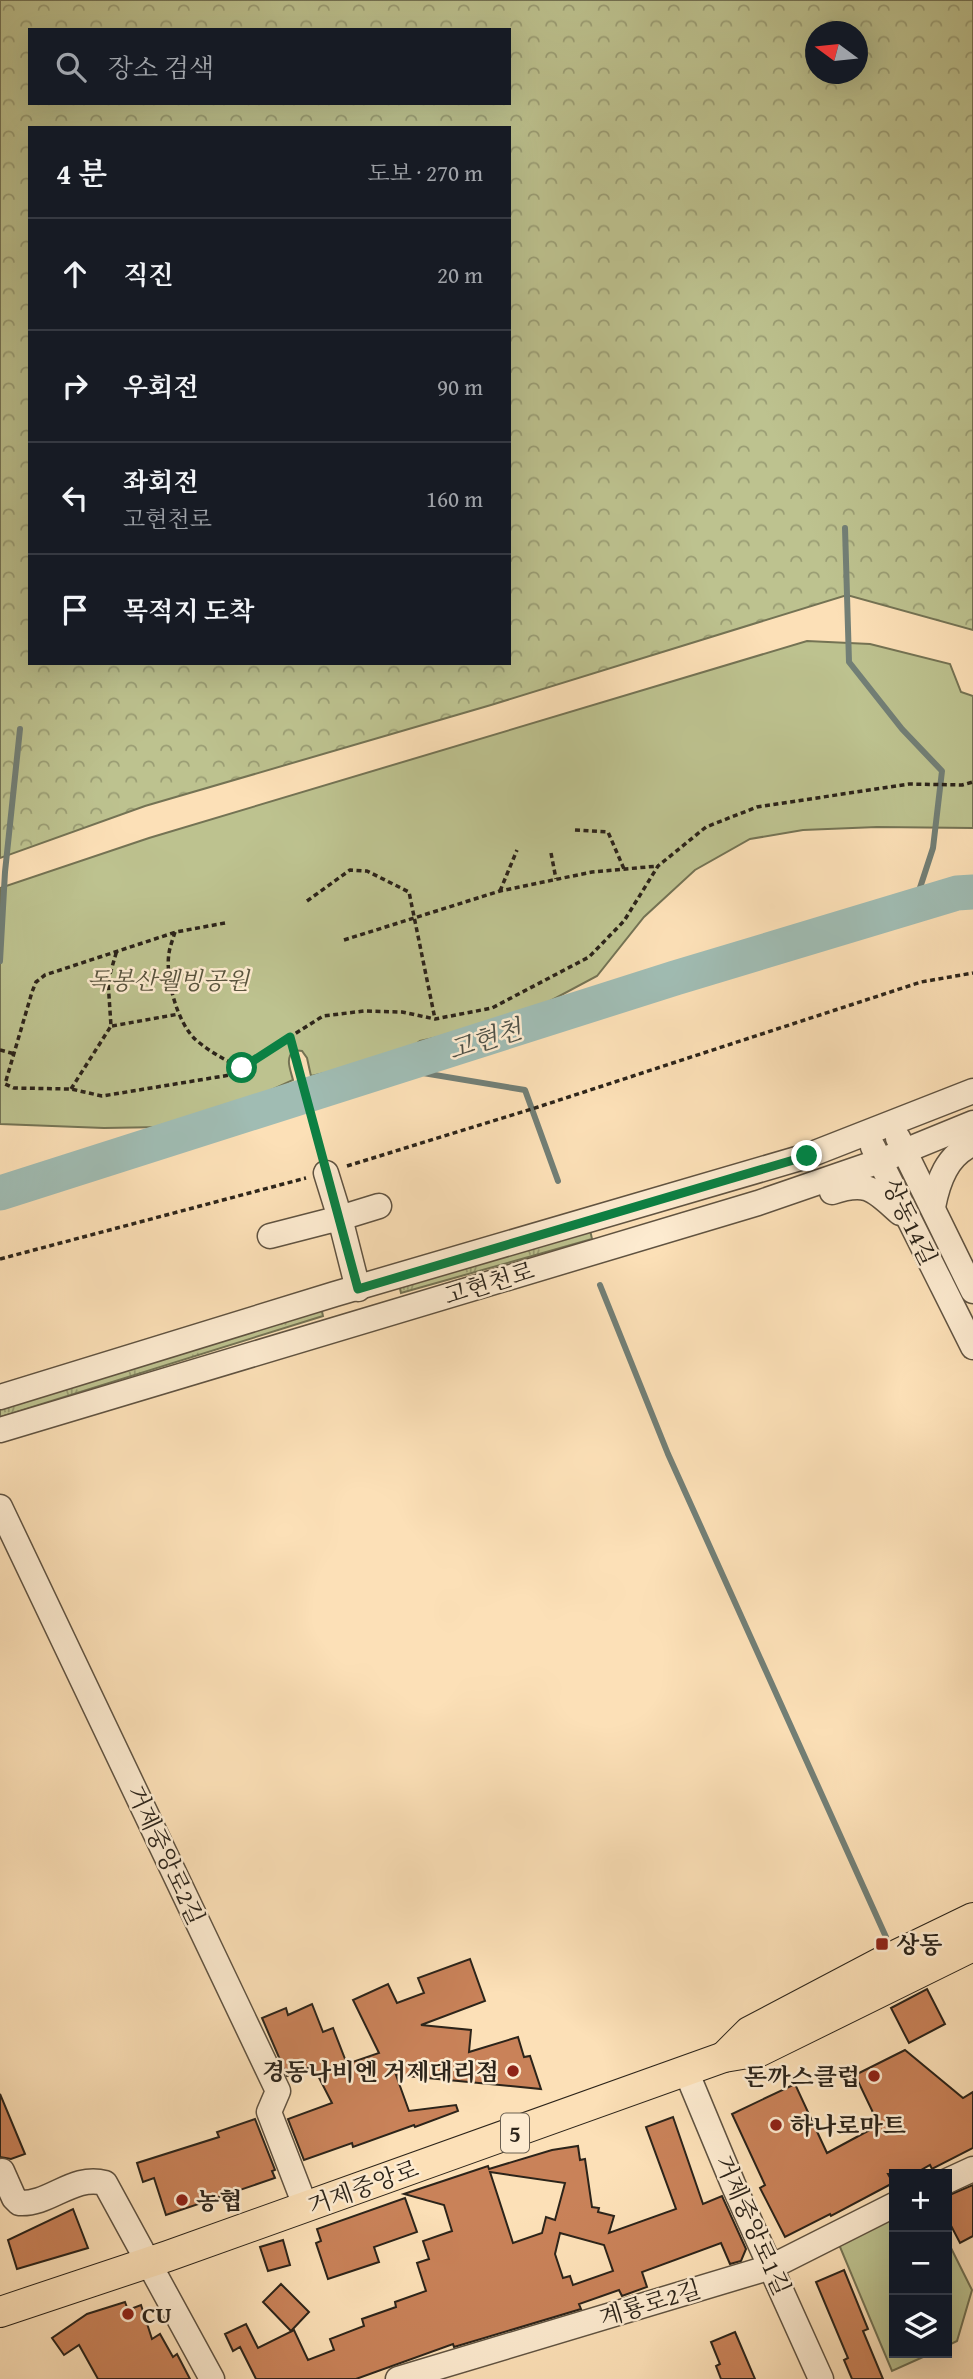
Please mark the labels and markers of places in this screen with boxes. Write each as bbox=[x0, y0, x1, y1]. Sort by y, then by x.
place label: 상동 bbox=[896, 1927, 942, 1962]
marker: 상동 bbox=[874, 1936, 890, 1952]
place label: 경동나비엔 거제대리점 bbox=[262, 2054, 499, 2089]
place label: 돈까스클럽 bbox=[744, 2059, 860, 2094]
marker: 경동나비엔 거제대리점 bbox=[505, 2063, 521, 2079]
marker: 돈까스클럽 bbox=[866, 2068, 882, 2084]
place label: 하나로마트 bbox=[790, 2108, 906, 2143]
marker: 하나로마트 bbox=[768, 2117, 784, 2133]
place label: 농협 bbox=[196, 2183, 242, 2218]
marker: 농협 bbox=[174, 2192, 190, 2208]
place label: CU bbox=[142, 2297, 172, 2332]
marker: CU bbox=[120, 2306, 136, 2322]

